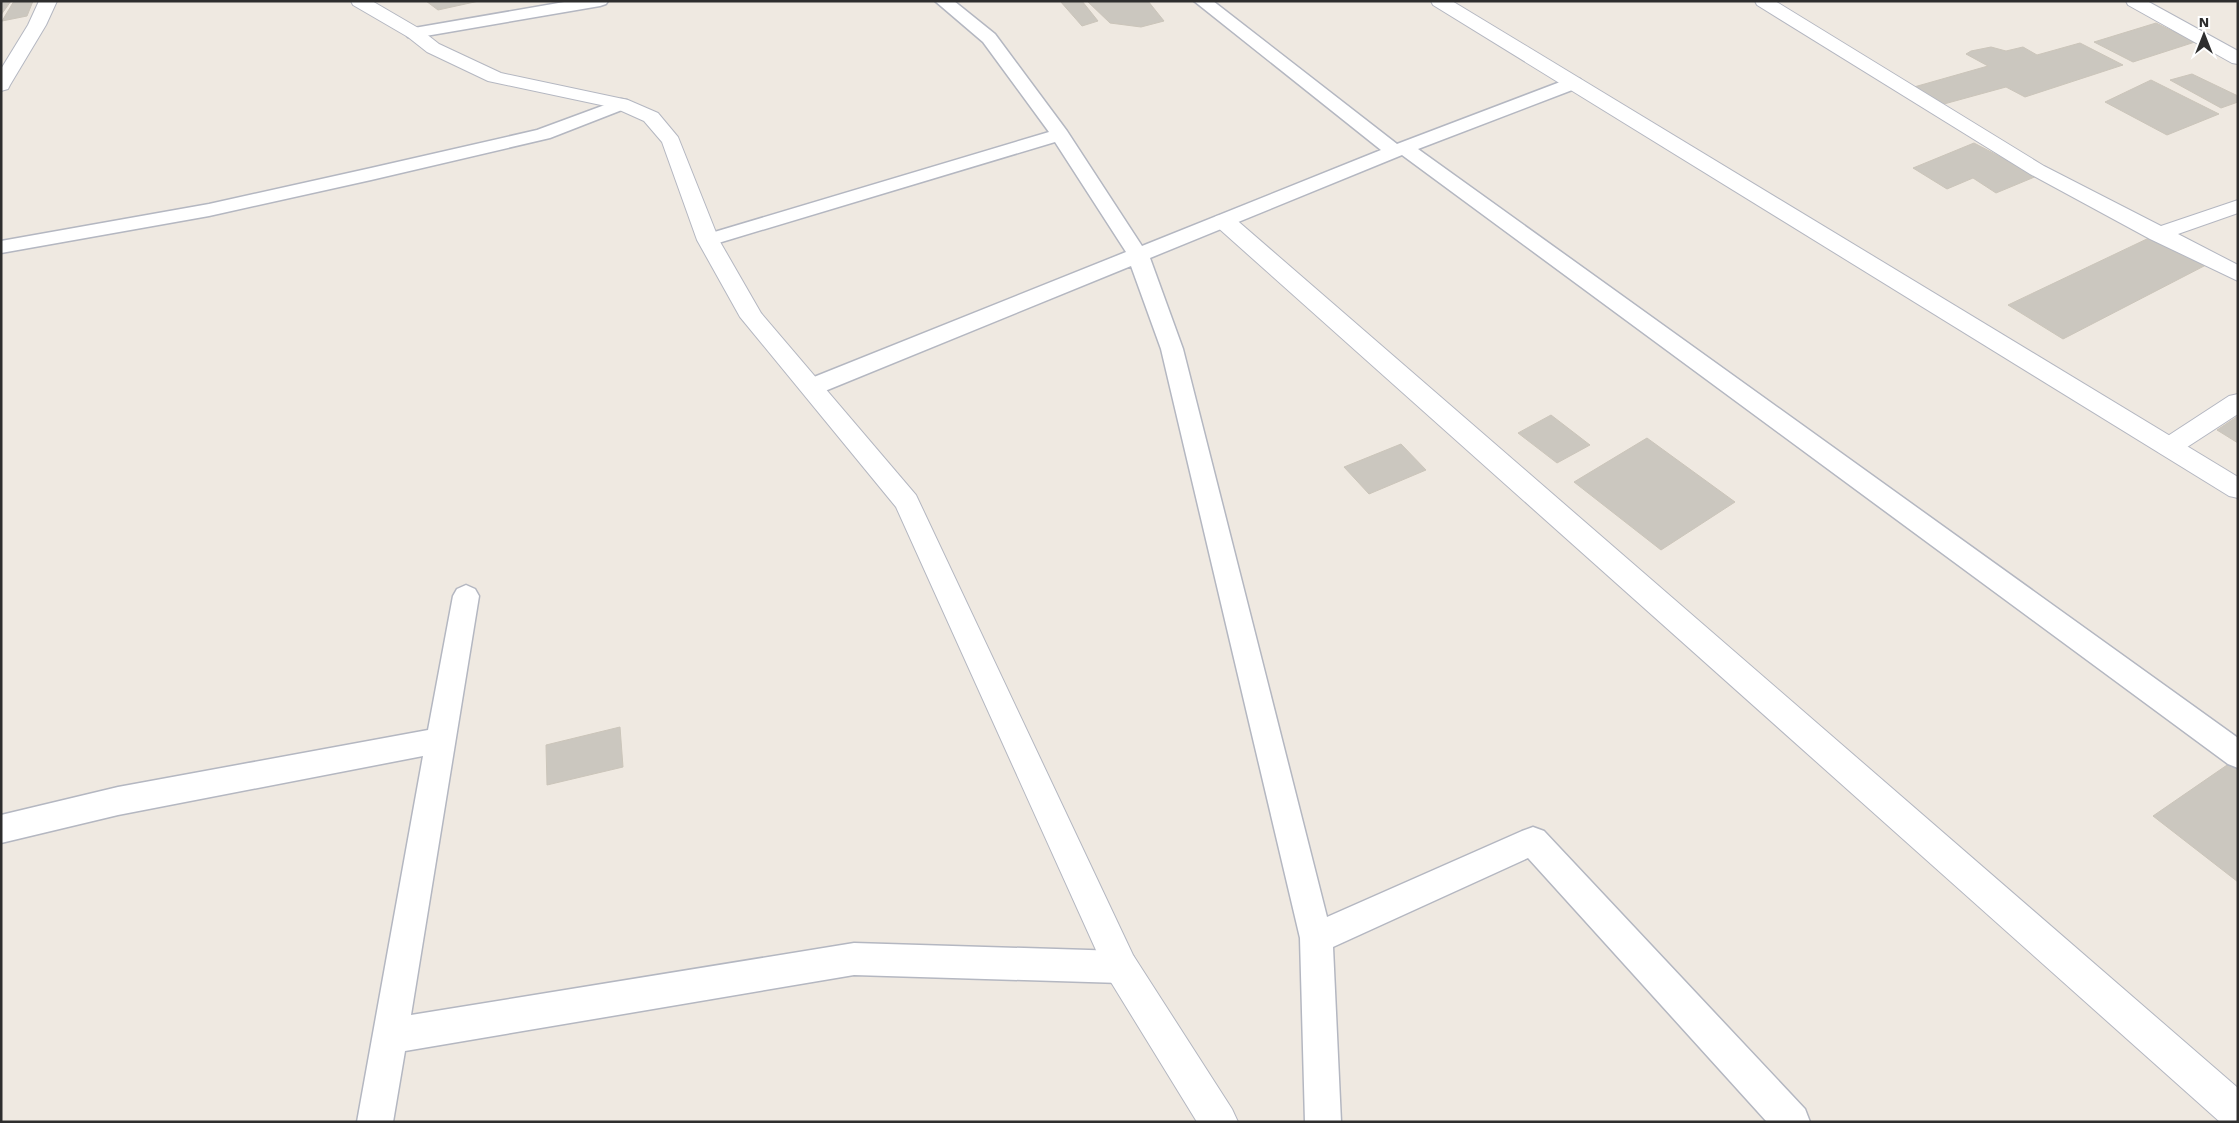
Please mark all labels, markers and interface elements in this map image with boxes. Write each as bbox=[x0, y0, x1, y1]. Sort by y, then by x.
north arrow bbox=[2179, 10, 2229, 60]
text: N bbox=[2199, 14, 2209, 30]

